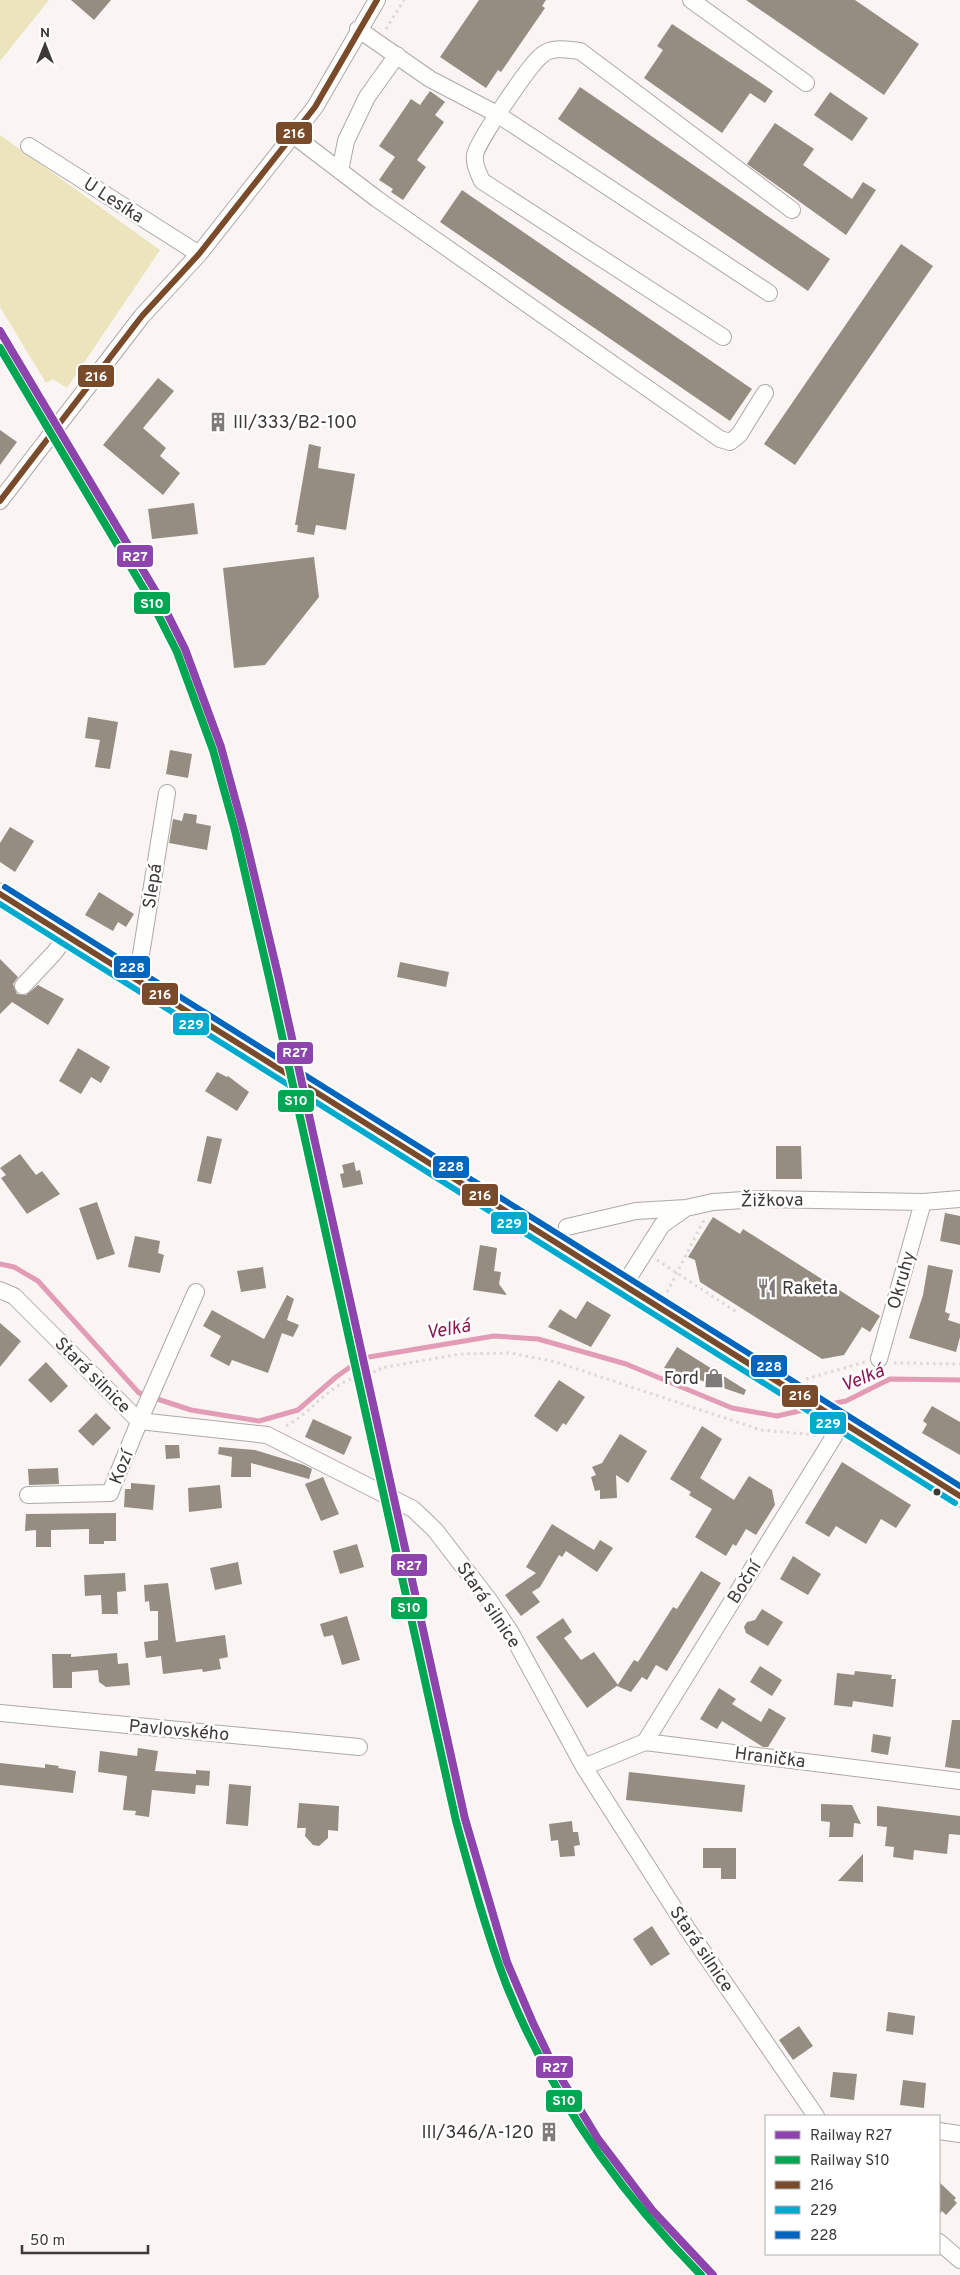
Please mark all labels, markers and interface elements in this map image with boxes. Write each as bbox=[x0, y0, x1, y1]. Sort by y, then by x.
north arrow bbox=[20, 20, 70, 70]
text: N bbox=[40, 25, 50, 42]
line badge: 216 bbox=[275, 121, 313, 145]
text: 216 bbox=[283, 126, 305, 143]
street label: U Lesíka bbox=[78, 173, 148, 229]
line badge: 216 bbox=[77, 364, 115, 388]
text: 216 bbox=[85, 369, 107, 386]
building icon: III/333/B2-100 bbox=[207, 411, 229, 433]
place label: III/333/B2-100 bbox=[233, 412, 357, 435]
line badge: R27 bbox=[116, 544, 154, 568]
text: R27 bbox=[122, 549, 148, 566]
line badge: S10 bbox=[133, 591, 171, 615]
text: S10 bbox=[140, 596, 164, 613]
street label: Slepá bbox=[139, 862, 168, 910]
line badge: 228 bbox=[113, 955, 151, 979]
text: 228 bbox=[119, 960, 145, 977]
line badge: 216 bbox=[141, 982, 179, 1006]
text: 216 bbox=[149, 987, 171, 1004]
line badge: 229 bbox=[172, 1012, 210, 1036]
text: 229 bbox=[178, 1017, 204, 1034]
line badge: R27 bbox=[276, 1041, 314, 1065]
text: R27 bbox=[282, 1045, 308, 1062]
line badge: S10 bbox=[277, 1089, 315, 1113]
text: S10 bbox=[284, 1093, 308, 1110]
line badge: 228 bbox=[432, 1155, 470, 1179]
text: 228 bbox=[438, 1159, 464, 1176]
line badge: 216 bbox=[461, 1183, 499, 1207]
street label: Žižkova bbox=[740, 1187, 804, 1214]
text: 216 bbox=[469, 1188, 491, 1205]
line badge: 229 bbox=[490, 1211, 528, 1235]
text: 229 bbox=[496, 1216, 522, 1233]
street label: Okruhy bbox=[883, 1249, 922, 1312]
restaurant icon: Raketa bbox=[756, 1277, 778, 1299]
place label: Raketa bbox=[782, 1278, 838, 1301]
water label: Velká bbox=[424, 1314, 474, 1346]
street label: Stará silnice bbox=[49, 1333, 135, 1419]
line badge: 228 bbox=[750, 1354, 788, 1378]
text: 228 bbox=[756, 1359, 782, 1376]
water label: Velká bbox=[838, 1359, 890, 1398]
shop icon: Ford bbox=[703, 1367, 725, 1389]
place label: Ford bbox=[664, 1368, 699, 1391]
line badge: 216 bbox=[781, 1384, 819, 1408]
text: 216 bbox=[789, 1388, 811, 1405]
line badge: 229 bbox=[809, 1411, 847, 1435]
text: 229 bbox=[815, 1416, 841, 1433]
street label: Kozí bbox=[105, 1446, 140, 1488]
unlabelled marker bbox=[932, 1487, 942, 1497]
line badge: R27 bbox=[390, 1553, 428, 1577]
street label: Boční bbox=[723, 1556, 768, 1608]
text: R27 bbox=[396, 1558, 422, 1575]
street label: Stará silnice bbox=[451, 1558, 525, 1653]
line badge: S10 bbox=[390, 1596, 428, 1620]
text: S10 bbox=[397, 1600, 421, 1617]
street label: Pavlovského bbox=[128, 1716, 230, 1747]
street label: Hranička bbox=[733, 1743, 807, 1774]
street label: Stará silnice bbox=[664, 1902, 738, 1997]
line badge: R27 bbox=[535, 2055, 574, 2079]
text: R27 bbox=[542, 2060, 568, 2077]
line badge: S10 bbox=[545, 2089, 583, 2113]
text: S10 bbox=[552, 2093, 576, 2110]
legend bbox=[765, 2115, 940, 2255]
building icon: III/346/A-120 bbox=[538, 2121, 560, 2143]
place label: III/346/A-120 bbox=[421, 2122, 534, 2145]
text: Railway R27 bbox=[810, 2127, 892, 2146]
text: Railway S10 bbox=[810, 2152, 890, 2171]
text: 216 bbox=[810, 2177, 834, 2196]
text: 229 bbox=[810, 2202, 837, 2221]
scale bar bbox=[22, 2222, 149, 2254]
text: 228 bbox=[810, 2227, 838, 2246]
text: 50 m bbox=[30, 2232, 65, 2251]

